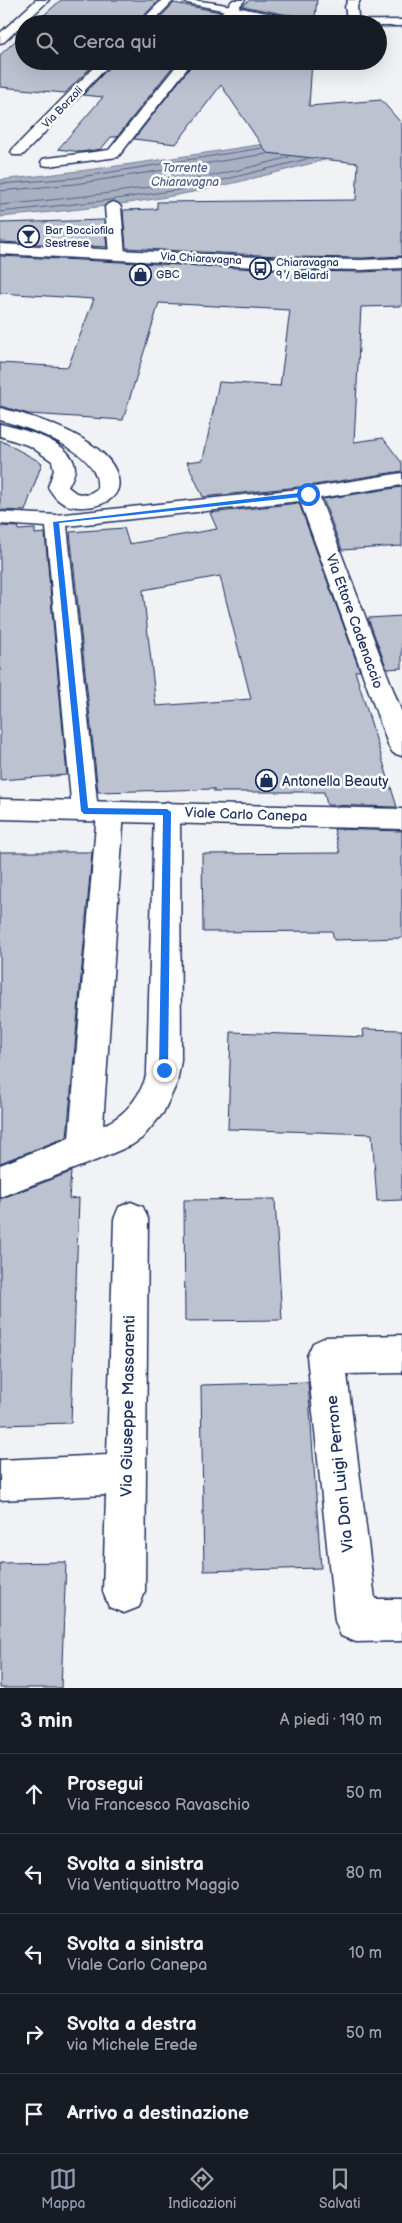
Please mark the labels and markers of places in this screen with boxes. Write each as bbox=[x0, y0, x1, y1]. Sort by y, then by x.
bar icon: Bar Bocciofila Sestrese bbox=[17, 224, 41, 248]
place label: Bar Bocciofila Sestrese bbox=[45, 224, 114, 250]
bus stop icon: Chiaravagna 9 / Belardi bbox=[248, 256, 272, 280]
place label: Chiaravagna 9 / Belardi bbox=[276, 256, 339, 282]
shop icon: GBC bbox=[128, 262, 152, 286]
place label: GBC bbox=[156, 268, 180, 281]
shop icon: Antonella Beauty bbox=[254, 769, 278, 793]
place label: Antonella Beauty bbox=[282, 773, 389, 790]

